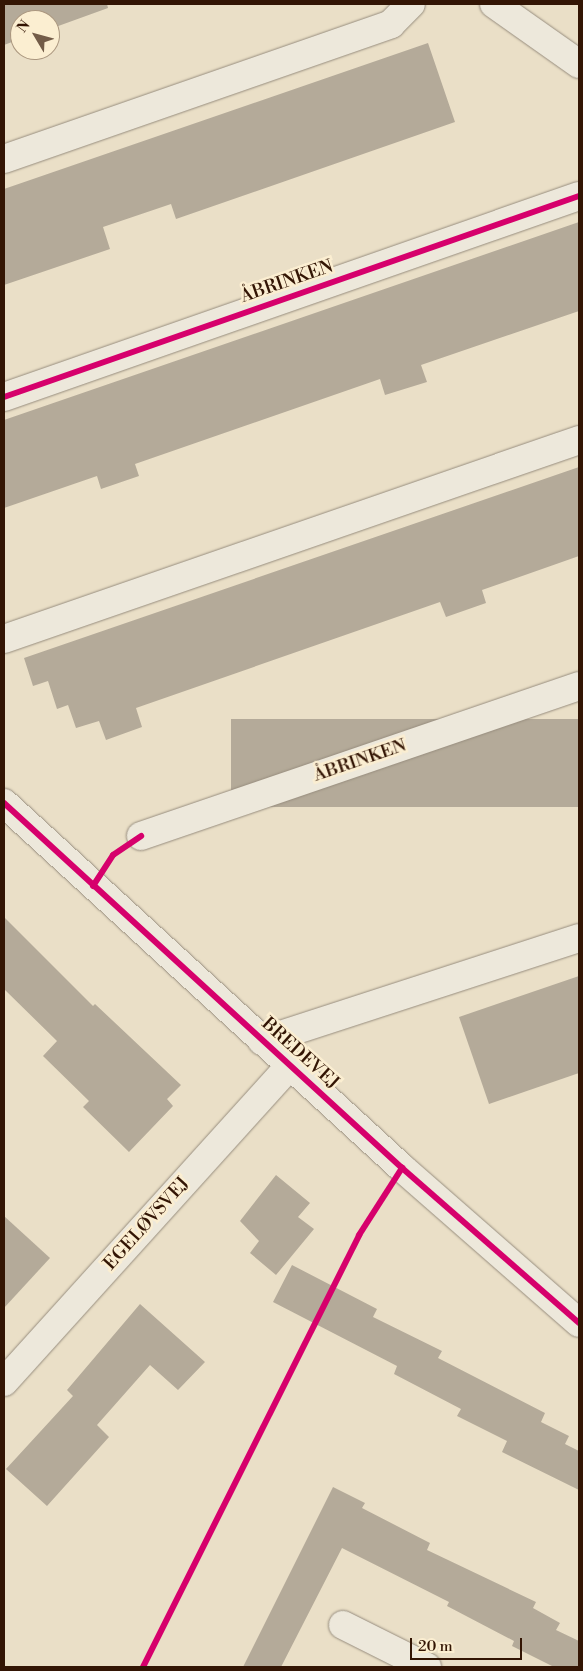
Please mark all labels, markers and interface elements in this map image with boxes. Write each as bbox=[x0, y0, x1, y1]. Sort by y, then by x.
north arrow bbox=[10, 10, 60, 60]
text: N bbox=[13, 17, 34, 36]
street label: ÅBRINKEN bbox=[238, 256, 336, 308]
street label: ÅBRINKEN bbox=[311, 735, 409, 787]
street label: BREDEVEJ bbox=[257, 1014, 343, 1094]
street label: EGELØVSVEJ bbox=[100, 1173, 194, 1275]
scale bar bbox=[413, 1628, 526, 1660]
text: 20 m bbox=[418, 1637, 453, 1656]

